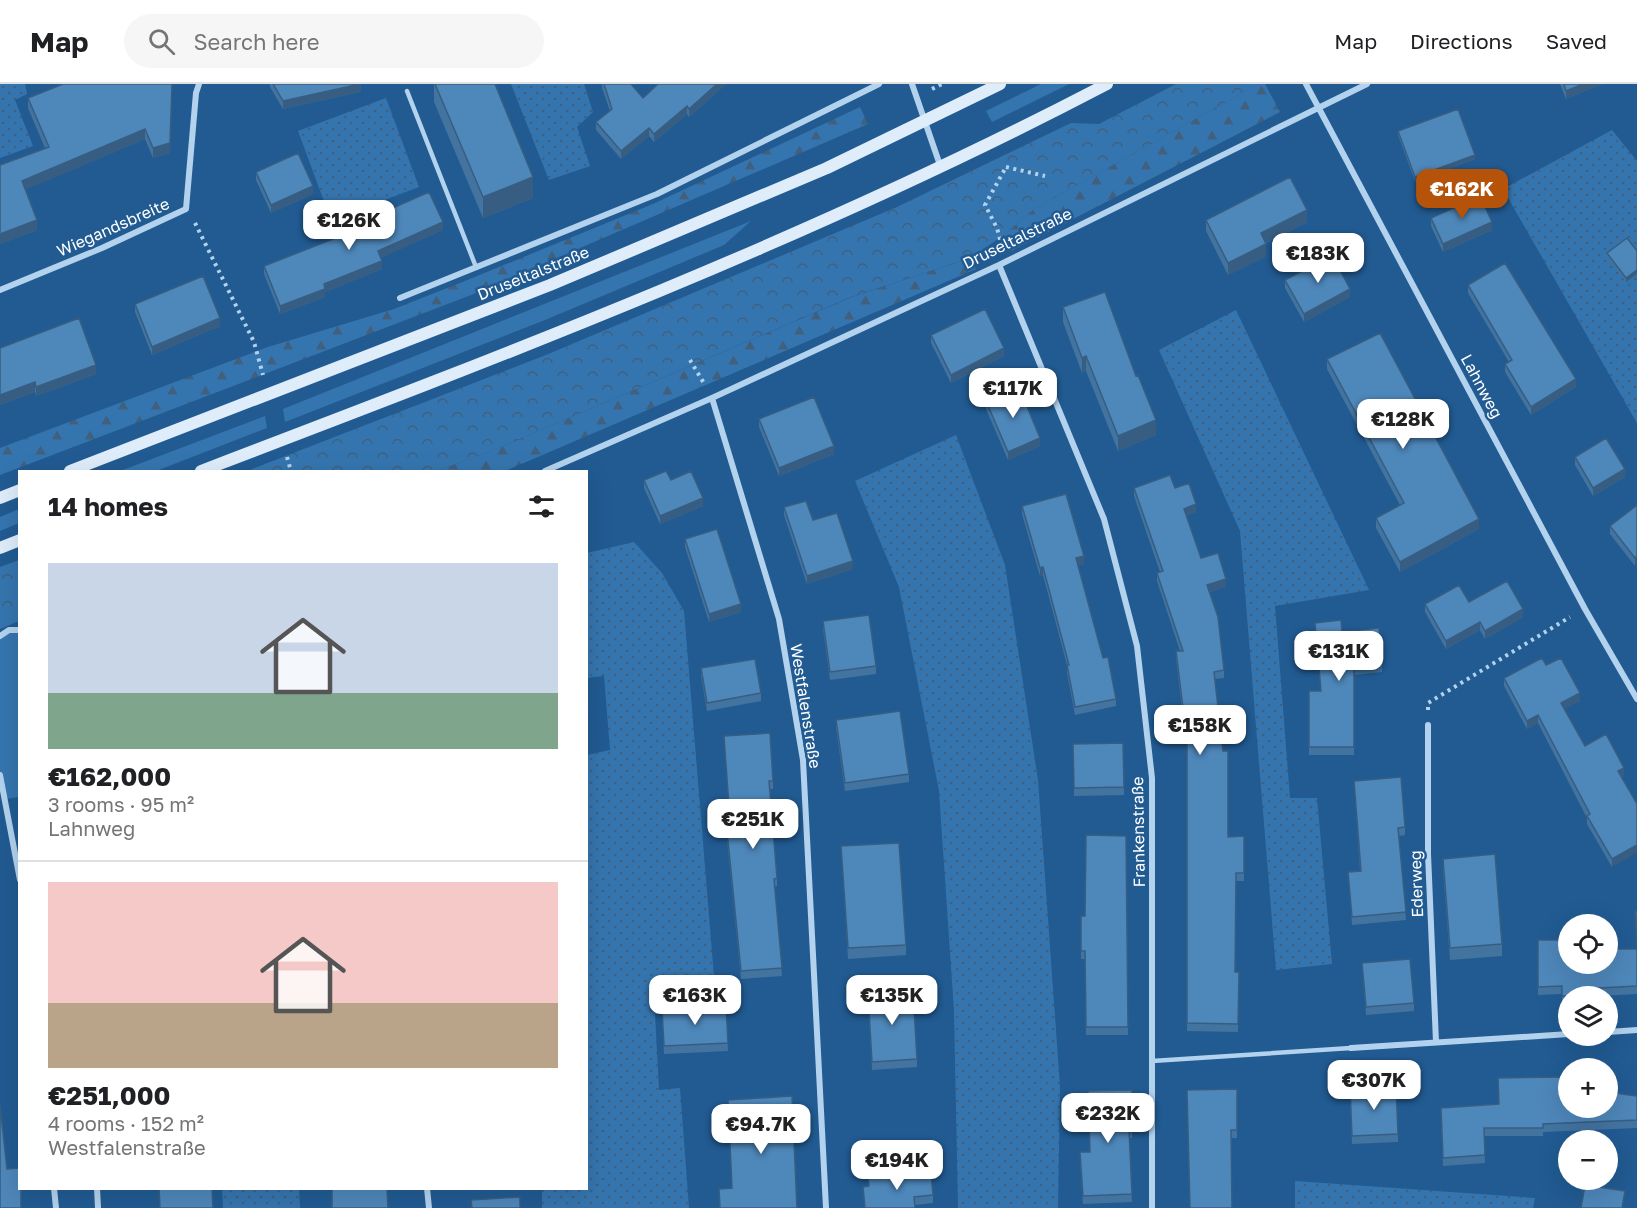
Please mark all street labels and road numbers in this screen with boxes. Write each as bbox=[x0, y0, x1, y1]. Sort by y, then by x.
street label: Wiegandsbreite bbox=[54, 193, 172, 261]
street label: Druseltalstraße bbox=[959, 203, 1075, 273]
street label: Druseltalstraße bbox=[474, 241, 592, 305]
street label: Lahnweg bbox=[1457, 351, 1507, 421]
street label: Westfalenstraße bbox=[786, 642, 826, 770]
street label: Frankenstraße bbox=[1127, 776, 1149, 888]
street label: Ederweg bbox=[1405, 850, 1427, 918]

